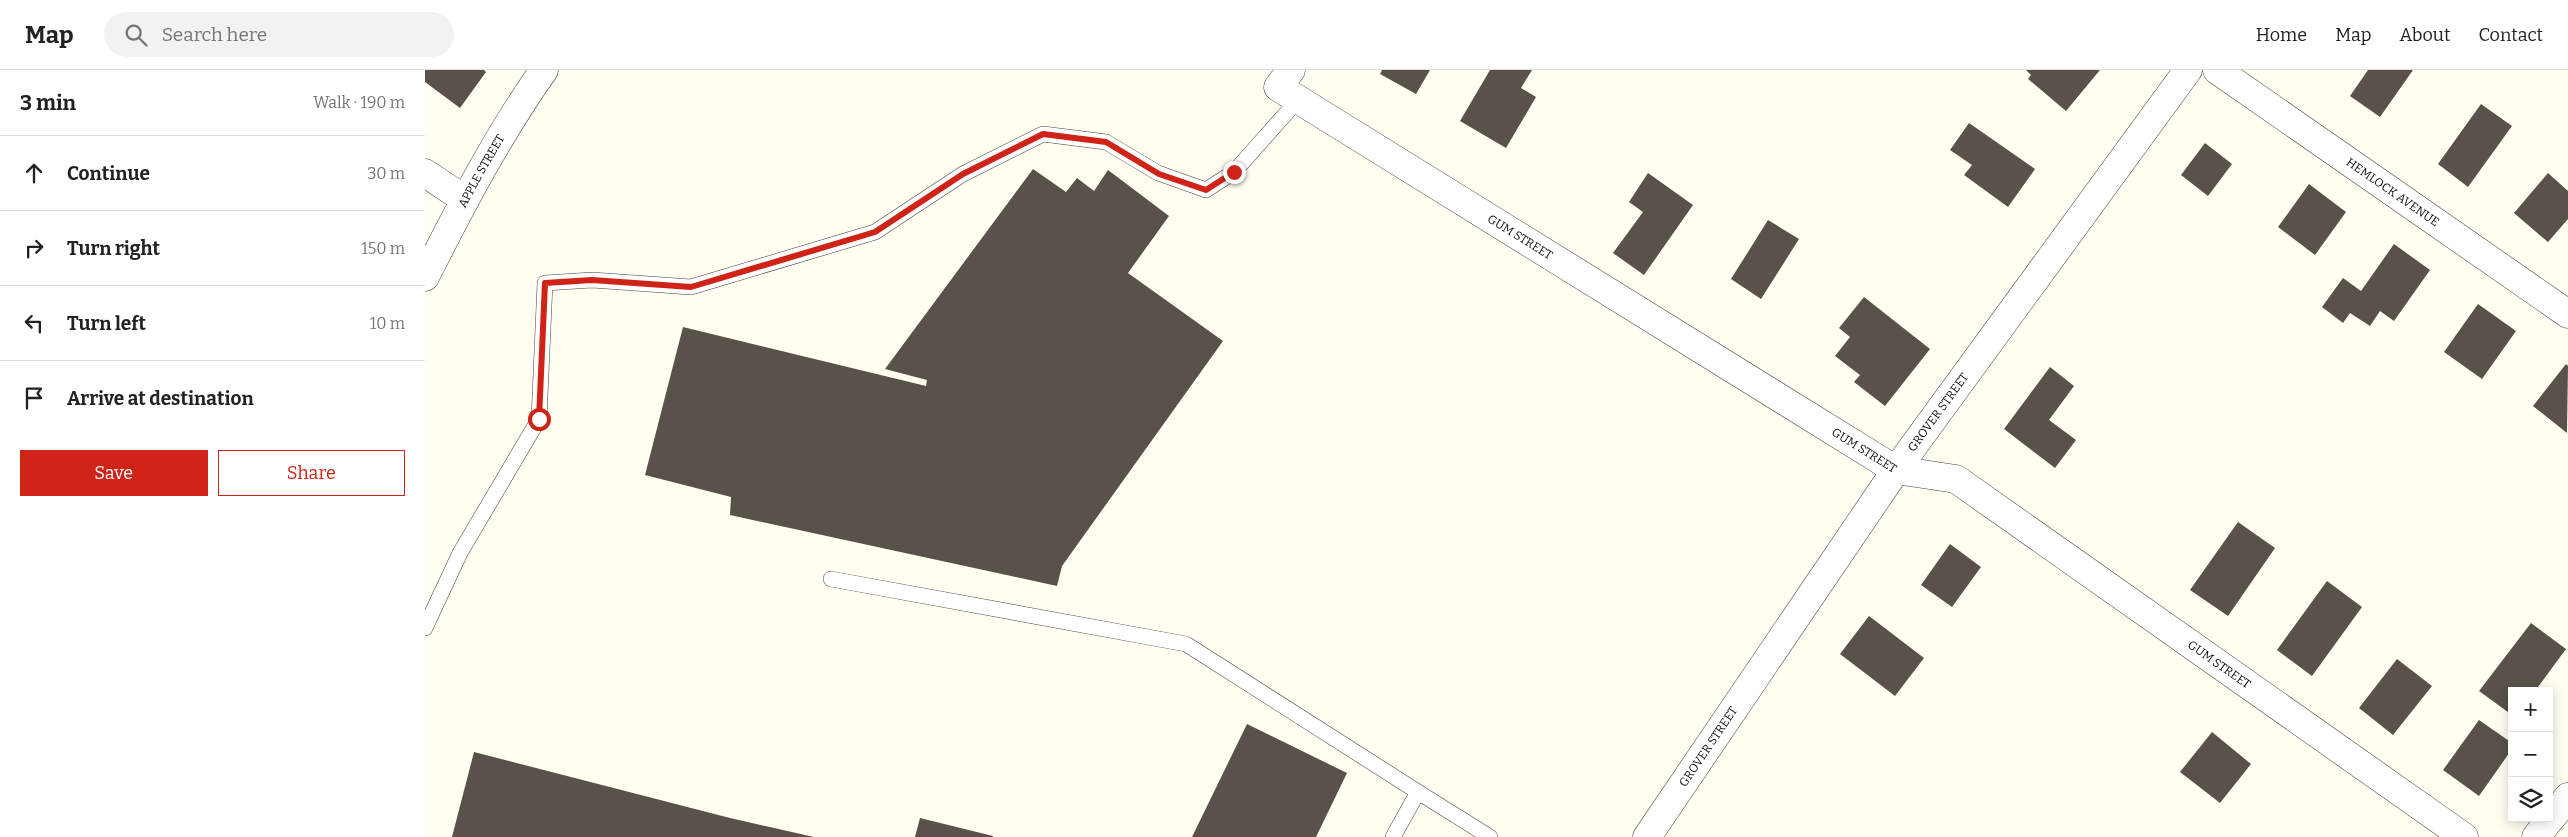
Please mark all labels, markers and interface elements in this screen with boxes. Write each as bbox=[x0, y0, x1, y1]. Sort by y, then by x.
search box bbox=[104, 12, 454, 57]
text: Map bbox=[25, 21, 74, 49]
icon: search bbox=[122, 21, 150, 49]
text: Search here bbox=[162, 23, 267, 46]
text: Home bbox=[2256, 24, 2307, 46]
text: Map bbox=[2335, 24, 2371, 46]
text: About bbox=[2399, 24, 2450, 46]
text: Contact bbox=[2478, 24, 2543, 46]
text: 3 min bbox=[20, 90, 76, 116]
text: Walk · 190 m bbox=[313, 93, 405, 112]
street label: APPLE STREET bbox=[455, 132, 507, 210]
street label: HEMLOCK AVENUE bbox=[2343, 155, 2442, 229]
icon: ahead bbox=[20, 159, 48, 187]
route end bbox=[1223, 161, 1246, 184]
text: Continue bbox=[67, 162, 150, 185]
text: 30 m bbox=[367, 164, 405, 183]
street label: GUM STREET bbox=[1485, 212, 1555, 262]
icon: right bbox=[20, 234, 48, 262]
text: Turn right bbox=[67, 237, 160, 260]
text: 150 m bbox=[361, 239, 405, 258]
icon: left bbox=[20, 309, 48, 337]
text: Turn left bbox=[67, 312, 146, 335]
text: 10 m bbox=[370, 314, 405, 333]
street label: GROVER STREET bbox=[1905, 370, 1971, 454]
icon: arrive bbox=[20, 384, 48, 412]
text: Arrive at destination bbox=[67, 387, 254, 410]
route start bbox=[528, 408, 551, 431]
street label: GUM STREET bbox=[1829, 425, 1899, 476]
button: Save bbox=[20, 450, 208, 496]
button: Share bbox=[218, 450, 405, 496]
street label: GUM STREET bbox=[2185, 637, 2253, 691]
map controls bbox=[2508, 687, 2553, 822]
button: + bbox=[2508, 687, 2553, 732]
street label: GROVER STREET bbox=[1676, 704, 1740, 789]
button: − bbox=[2508, 732, 2553, 777]
button: layers bbox=[2508, 777, 2553, 822]

